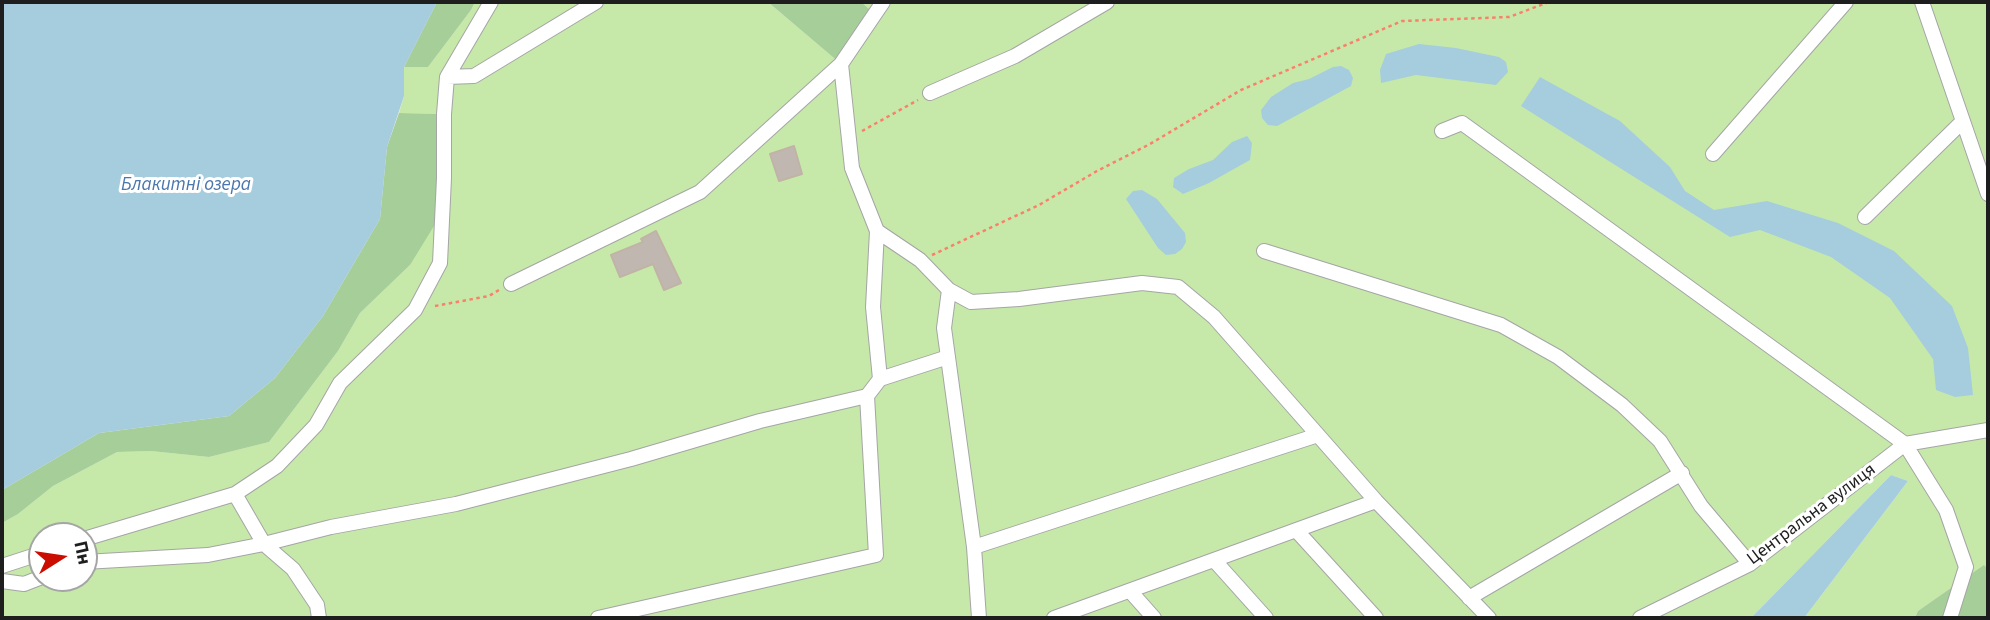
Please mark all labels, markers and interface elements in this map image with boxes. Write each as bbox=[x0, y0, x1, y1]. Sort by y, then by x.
water label: Блакитні озера bbox=[121, 175, 251, 197]
street label: Центральна вулиця bbox=[1743, 460, 1881, 570]
north arrow bbox=[28, 522, 98, 592]
text: Пн bbox=[66, 539, 98, 567]

